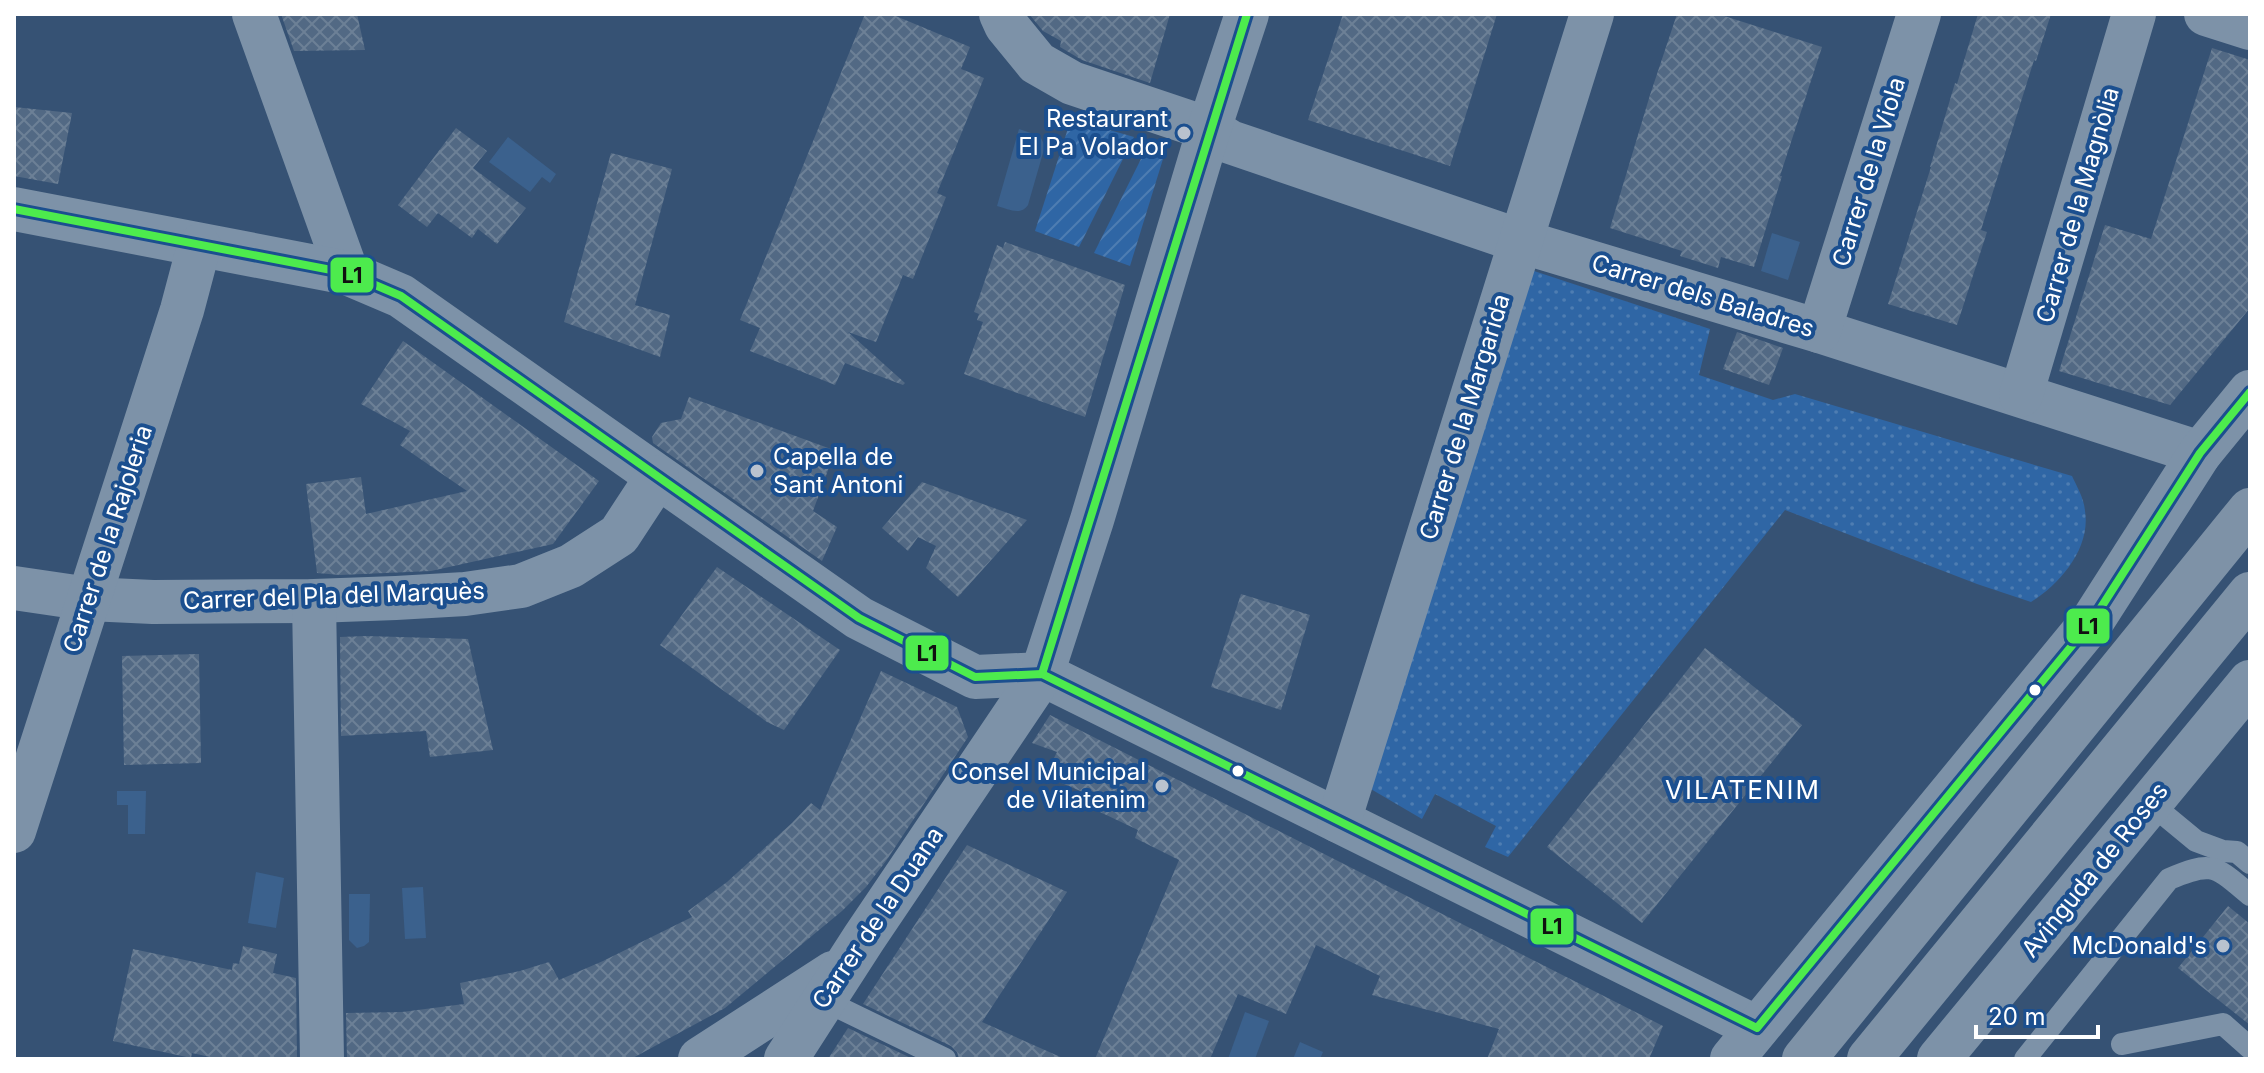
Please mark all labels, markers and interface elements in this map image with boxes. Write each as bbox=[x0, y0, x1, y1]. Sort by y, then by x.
street label: Carrer de la Viola bbox=[1826, 74, 1911, 270]
street label: Carrer de la Magnòlia bbox=[2030, 84, 2125, 326]
place label: Restaurant El Pa Volador bbox=[1018, 104, 1168, 161]
marker: Restaurant El Pa Volador bbox=[1175, 124, 1193, 142]
street label: Carrer dels Baladres bbox=[1588, 248, 1818, 343]
line badge: L1 bbox=[329, 256, 375, 294]
text: L1 bbox=[342, 262, 362, 288]
street label: Carrer de la Margarida bbox=[1413, 290, 1516, 543]
street label: Carrer de la Rajoleria bbox=[57, 421, 158, 656]
place label: Capella de Sant Antoni bbox=[773, 442, 903, 499]
marker: Capella de Sant Antoni bbox=[748, 462, 766, 480]
street label: Carrer del Pla del Marquès bbox=[183, 576, 485, 615]
line badge: L1 bbox=[2065, 607, 2111, 645]
text: L1 bbox=[2078, 613, 2098, 639]
line badge: L1 bbox=[904, 634, 950, 672]
text: L1 bbox=[917, 640, 937, 666]
unlabelled marker bbox=[2027, 682, 2043, 698]
place label: Consel Municipal de Vilatenim bbox=[951, 757, 1146, 814]
unlabelled marker bbox=[1230, 763, 1246, 779]
district label: VILATENIM bbox=[1665, 774, 1821, 805]
street label: Avinguda de Roses bbox=[2015, 776, 2174, 963]
marker: Consel Municipal de Vilatenim bbox=[1153, 777, 1171, 795]
street label: Carrer de la Duana bbox=[806, 821, 949, 1014]
line badge: L1 bbox=[1529, 907, 1575, 946]
text: L1 bbox=[1542, 913, 1562, 939]
place label: McDonald's bbox=[2072, 931, 2207, 960]
marker: McDonald's bbox=[2214, 937, 2232, 955]
scale bar bbox=[1976, 989, 2098, 1039]
text: 20 m bbox=[1988, 1002, 2046, 1031]

